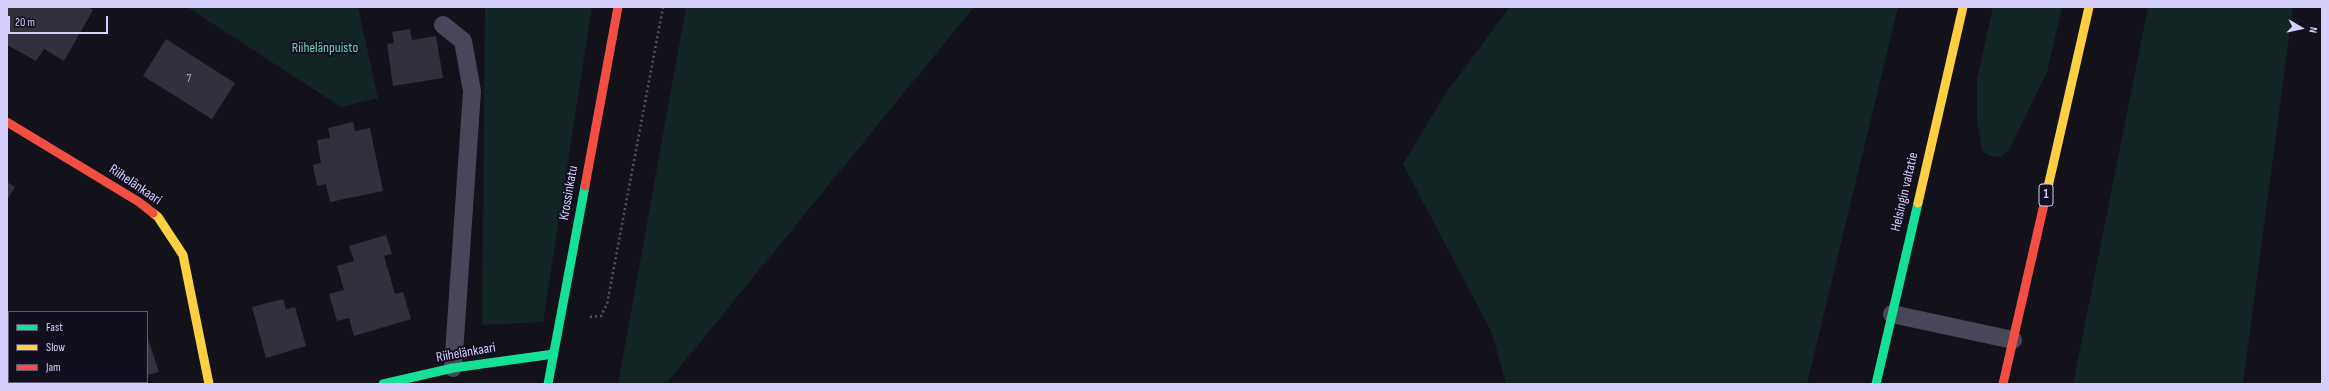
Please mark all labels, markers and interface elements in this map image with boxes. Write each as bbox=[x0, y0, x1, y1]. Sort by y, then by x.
scale bar bbox=[10, 8, 110, 34]
north arrow bbox=[2281, 8, 2321, 48]
text: 20 m bbox=[15, 15, 35, 30]
text: N bbox=[2306, 26, 2320, 34]
park label: Riihelänpuisto bbox=[292, 40, 358, 56]
house number: 7 bbox=[187, 72, 191, 86]
street label: Helsingin valtatie bbox=[1888, 151, 1922, 233]
street label: Riihelänkaari bbox=[105, 161, 165, 209]
street label: Krossinkatu bbox=[556, 164, 582, 222]
road number: 1 bbox=[2039, 184, 2053, 206]
legend bbox=[8, 311, 148, 383]
text: Fast bbox=[46, 320, 63, 335]
text: Slow bbox=[46, 340, 65, 355]
street label: Riihelänkaari bbox=[435, 340, 497, 366]
text: Jam bbox=[46, 360, 61, 375]

